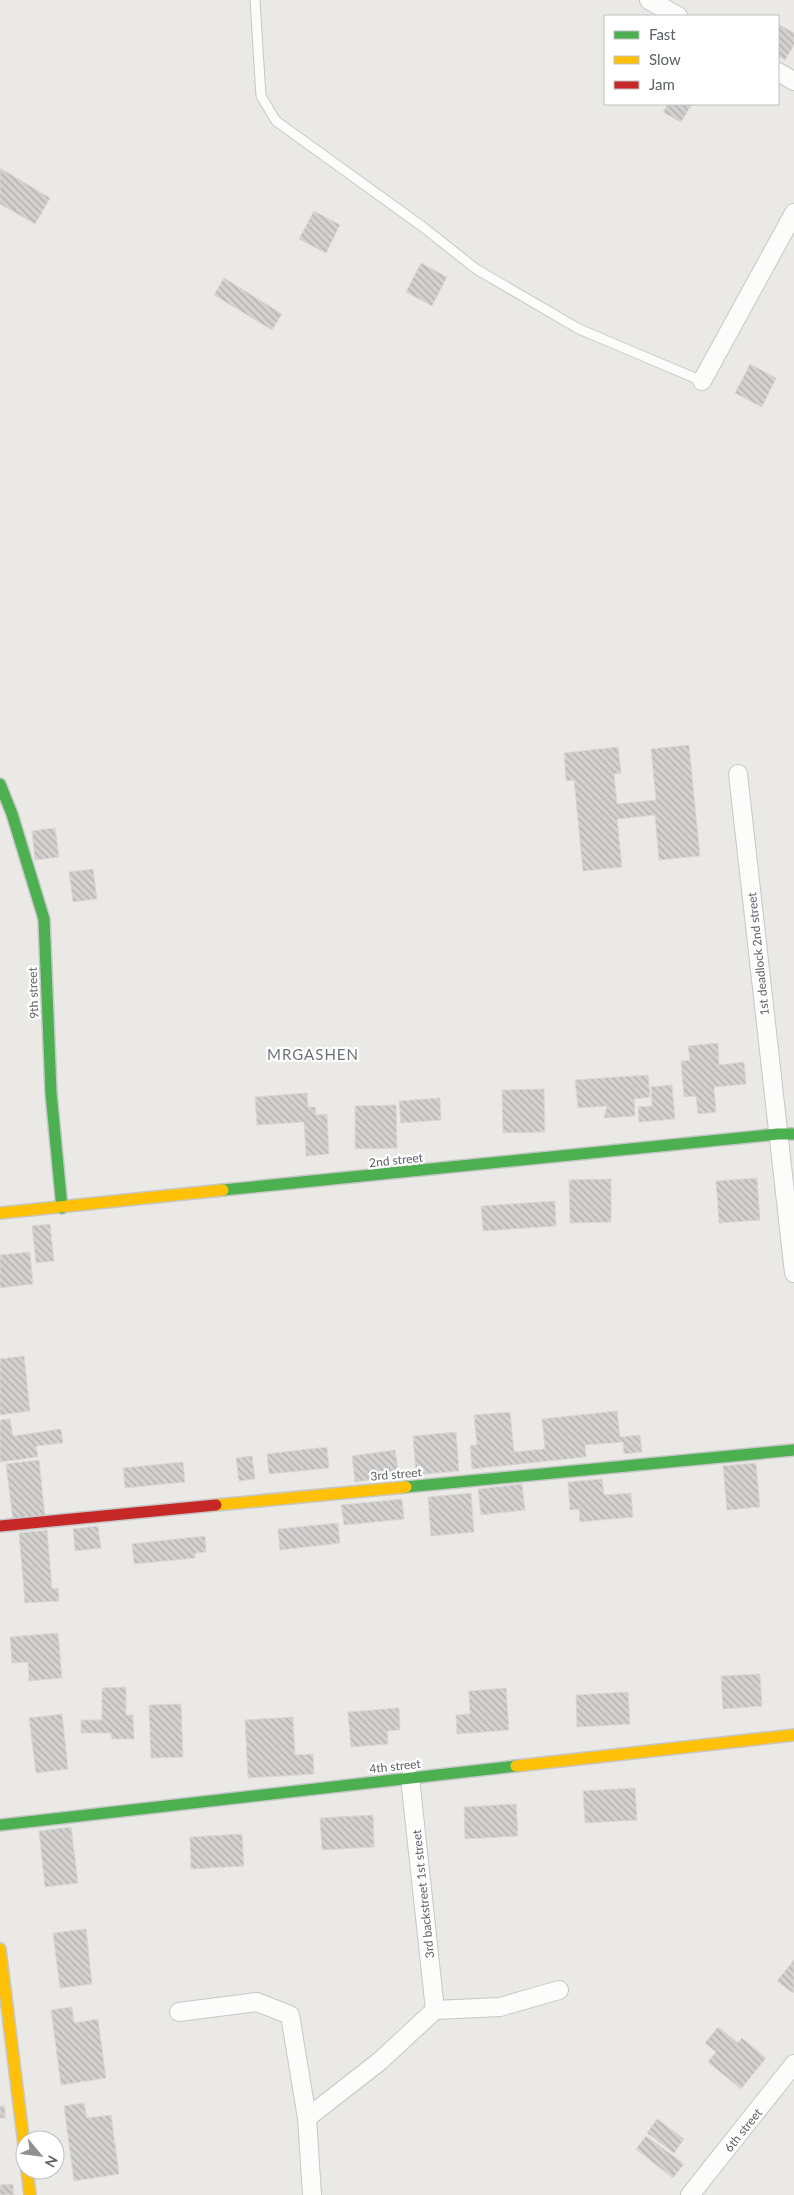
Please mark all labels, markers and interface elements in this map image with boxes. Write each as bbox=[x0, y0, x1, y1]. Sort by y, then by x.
legend bbox=[604, 15, 779, 105]
text: Fast bbox=[649, 25, 676, 43]
text: Slow bbox=[649, 50, 681, 68]
text: Jam bbox=[649, 75, 675, 93]
street label: 1st deadlock 2nd street bbox=[744, 891, 772, 1016]
street label: 9th street bbox=[25, 966, 41, 1019]
district label: MRGASHEN bbox=[267, 1045, 359, 1063]
street label: 2nd street bbox=[368, 1150, 424, 1170]
street label: 3rd street bbox=[370, 1464, 423, 1484]
street label: 4th street bbox=[369, 1756, 422, 1776]
street label: 3rd backstreet 1st street bbox=[409, 1828, 437, 1959]
street label: 6th street bbox=[721, 2105, 765, 2155]
north arrow bbox=[15, 2130, 65, 2180]
text: N bbox=[42, 2153, 62, 2170]

